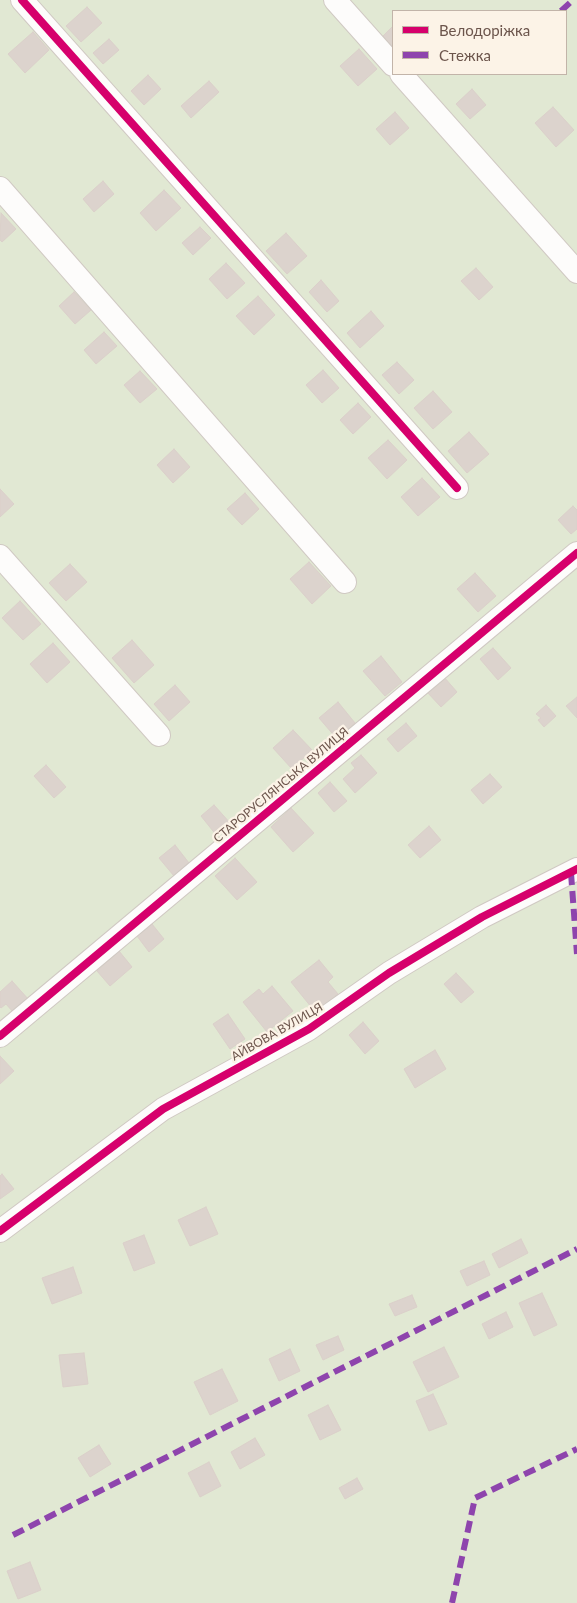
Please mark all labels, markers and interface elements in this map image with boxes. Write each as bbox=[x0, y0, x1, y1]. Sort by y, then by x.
legend bbox=[392, 10, 567, 75]
text: Велодоріжка bbox=[439, 21, 530, 39]
text: Стежка bbox=[439, 46, 491, 64]
street label: СТАРОРУСЛЯНСЬКА ВУЛИЦЯ bbox=[211, 724, 351, 846]
street label: АЙВОВА ВУЛИЦЯ bbox=[229, 1000, 325, 1064]

